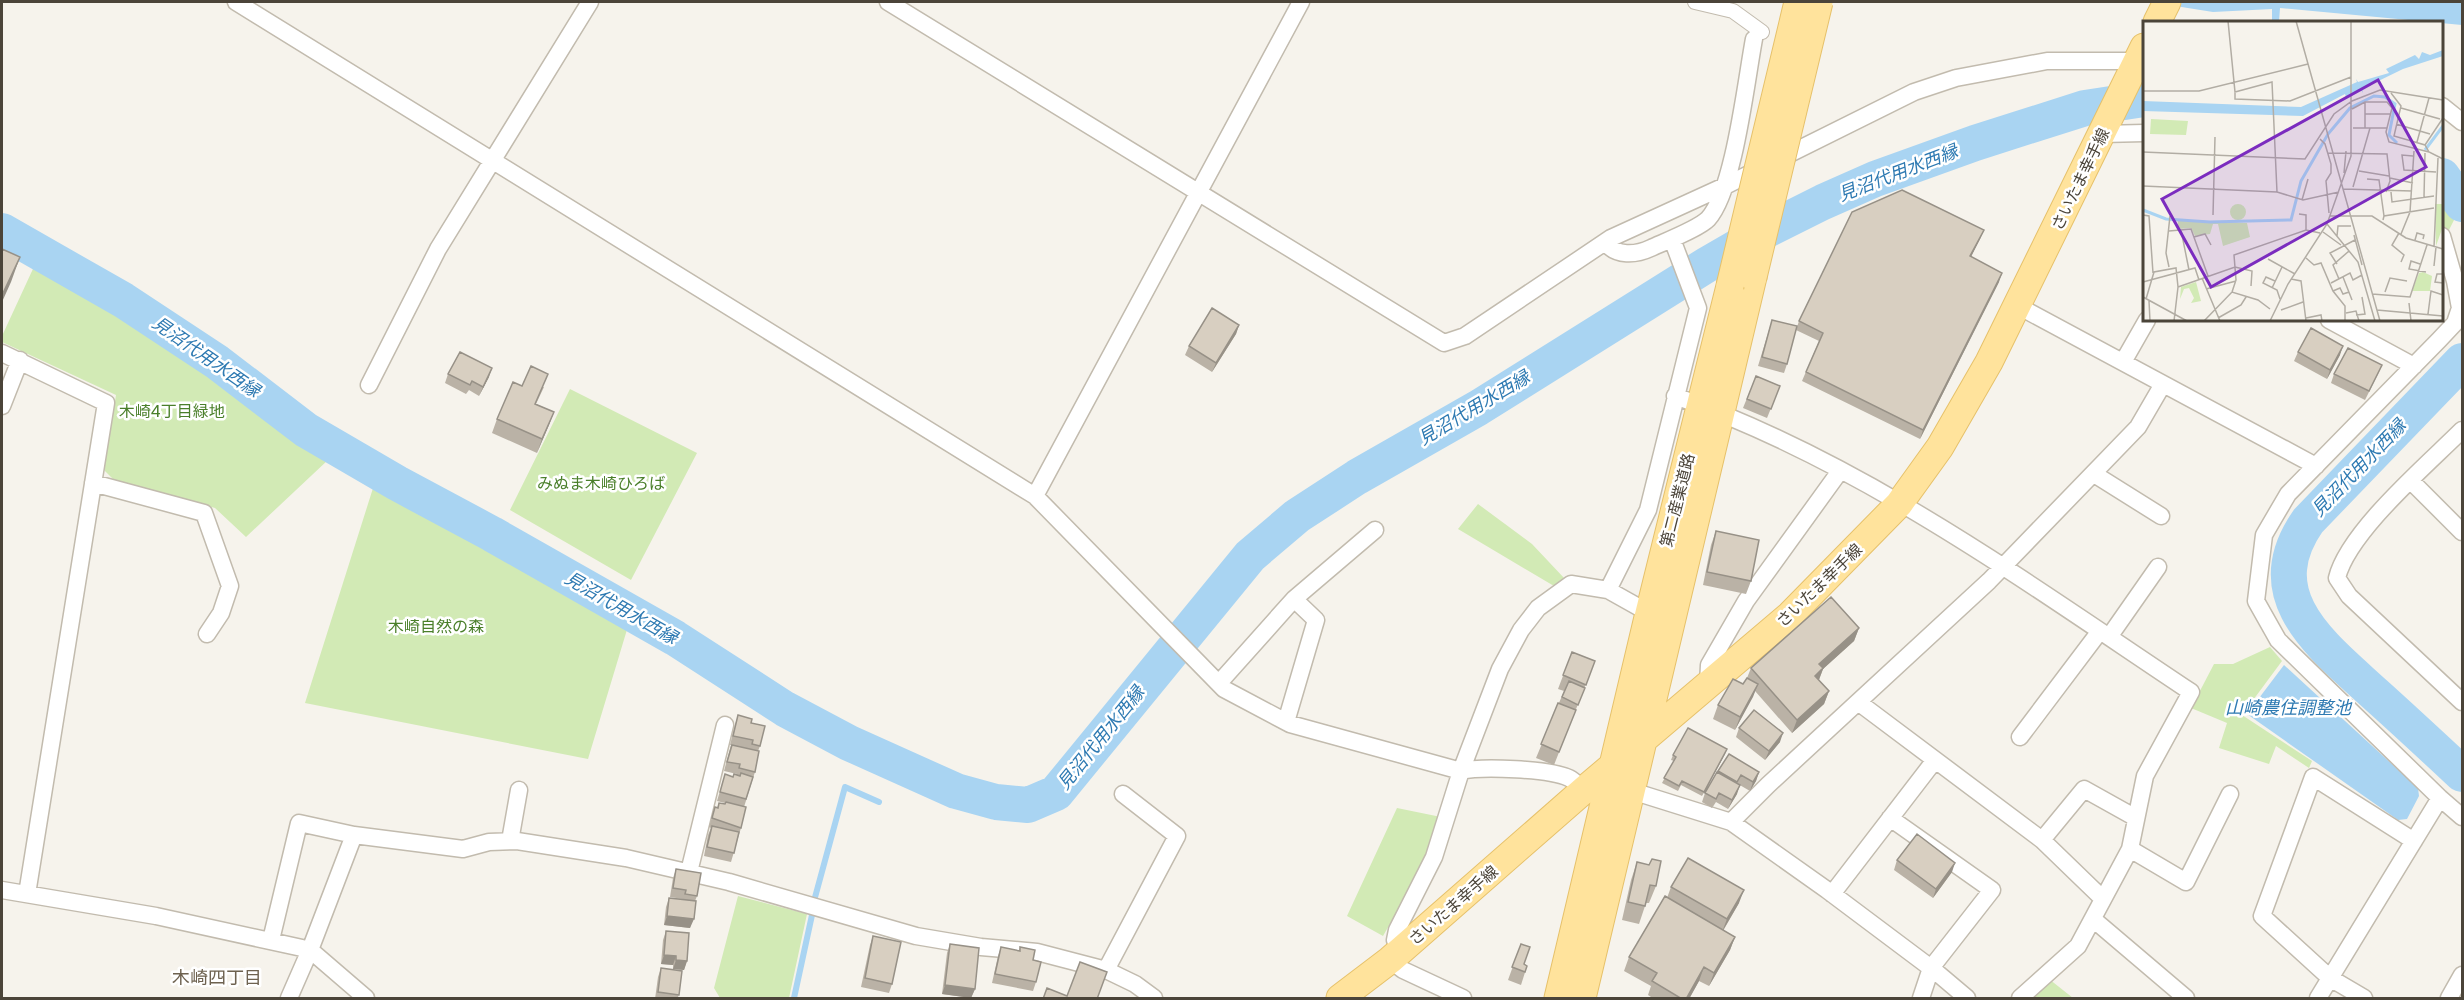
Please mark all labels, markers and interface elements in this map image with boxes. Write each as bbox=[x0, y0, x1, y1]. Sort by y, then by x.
inset map bbox=[2143, 21, 2443, 321]
street label: さいたま幸手線 bbox=[2047, 124, 2113, 234]
water label: 見沼代用水西縁 bbox=[1835, 139, 1962, 205]
water label: 見沼代用水西縁 bbox=[149, 311, 266, 402]
water label: 見沼代用水西縁 bbox=[1414, 364, 1535, 449]
park label: 木崎4丁目緑地 bbox=[119, 401, 225, 421]
water label: 見沼代用水西縁 bbox=[2307, 413, 2411, 520]
street label: 第二産業道路 bbox=[1656, 451, 1698, 549]
park label: みぬま木崎ひろば bbox=[537, 473, 665, 493]
street label: さいたま幸手線 bbox=[1772, 539, 1866, 631]
water label: 見沼代用水西縁 bbox=[561, 566, 683, 649]
park label: 木崎自然の森 bbox=[388, 616, 484, 636]
water label: 見沼代用水西縁 bbox=[1052, 680, 1150, 793]
water label: 山崎農住調整池 bbox=[2225, 696, 2353, 718]
street label: さいたま幸手線 bbox=[1404, 861, 1502, 949]
district label: 木崎四丁目 bbox=[172, 966, 262, 988]

